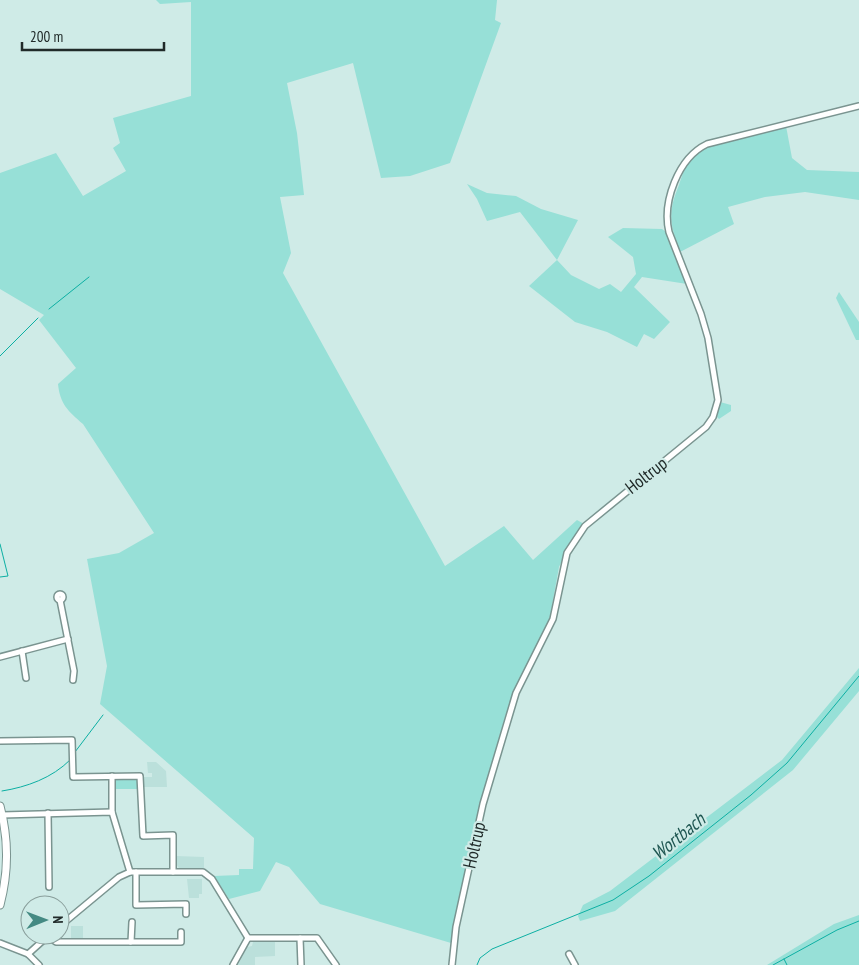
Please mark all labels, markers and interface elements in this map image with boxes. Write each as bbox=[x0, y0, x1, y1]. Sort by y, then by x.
scale bar bbox=[22, 20, 165, 52]
text: 200 m bbox=[30, 27, 63, 46]
street label: Holtrup bbox=[620, 451, 672, 499]
water label: Wortbach bbox=[646, 806, 711, 865]
street label: Holtrup bbox=[457, 819, 491, 871]
north arrow bbox=[20, 895, 70, 945]
text: N bbox=[49, 916, 67, 924]

